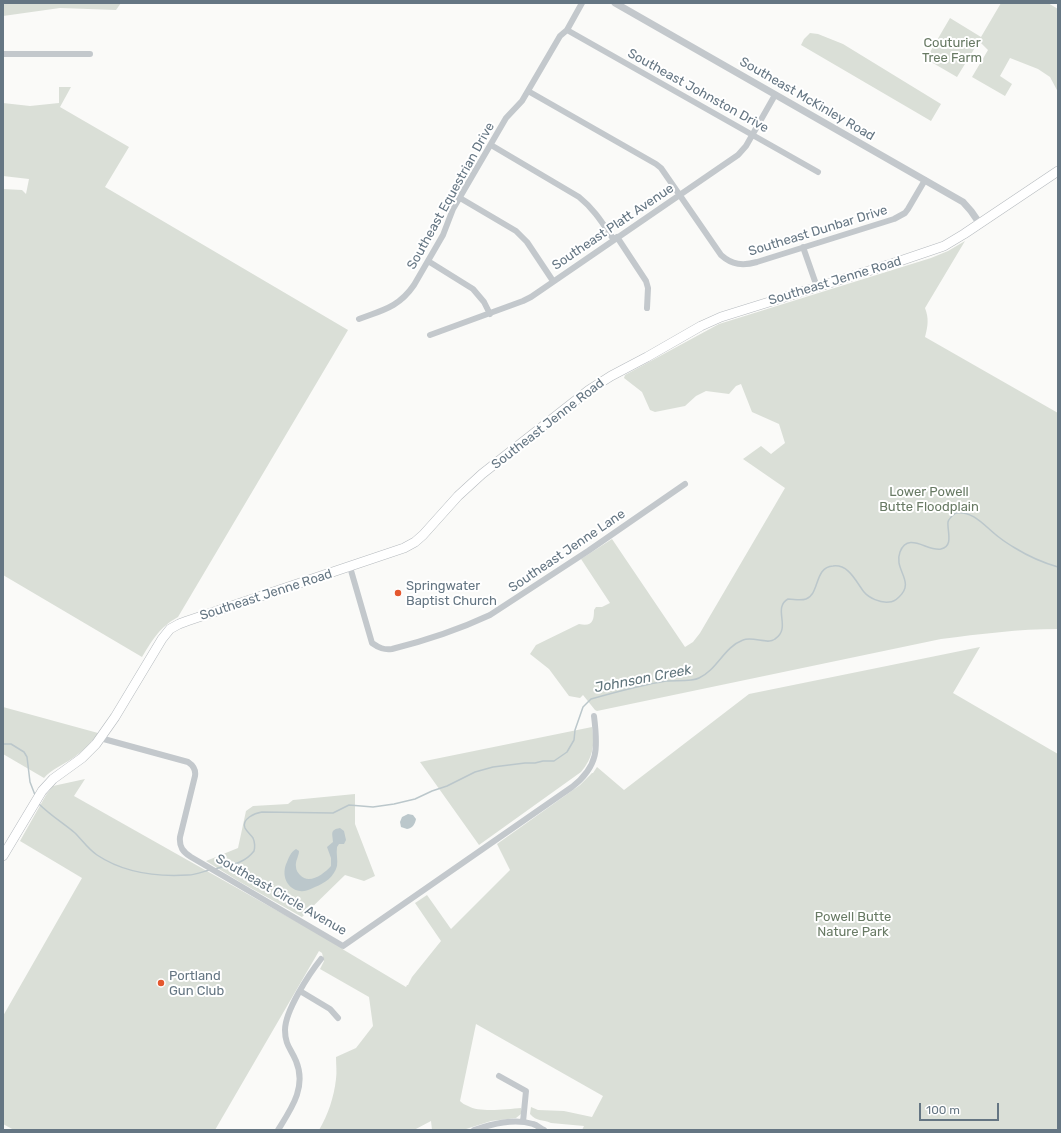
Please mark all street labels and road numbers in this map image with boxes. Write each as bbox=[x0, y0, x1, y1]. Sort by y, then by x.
street label: Southeast Johnston Drive bbox=[625, 46, 771, 136]
street label: Southeast McKinley Road bbox=[737, 54, 877, 144]
street label: Southeast Equestrian Drive bbox=[404, 120, 498, 272]
street label: Southeast Platt Avenue bbox=[549, 180, 677, 274]
street label: Southeast Dunbar Drive bbox=[747, 202, 889, 260]
street label: Southeast Jenne Road bbox=[767, 253, 903, 309]
street label: Southeast Jenne Road bbox=[489, 375, 607, 473]
street label: Southeast Jenne Lane bbox=[506, 506, 628, 596]
street label: Southeast Jenne Road bbox=[198, 566, 334, 624]
street label: Southeast Circle Avenue bbox=[213, 851, 349, 939]

